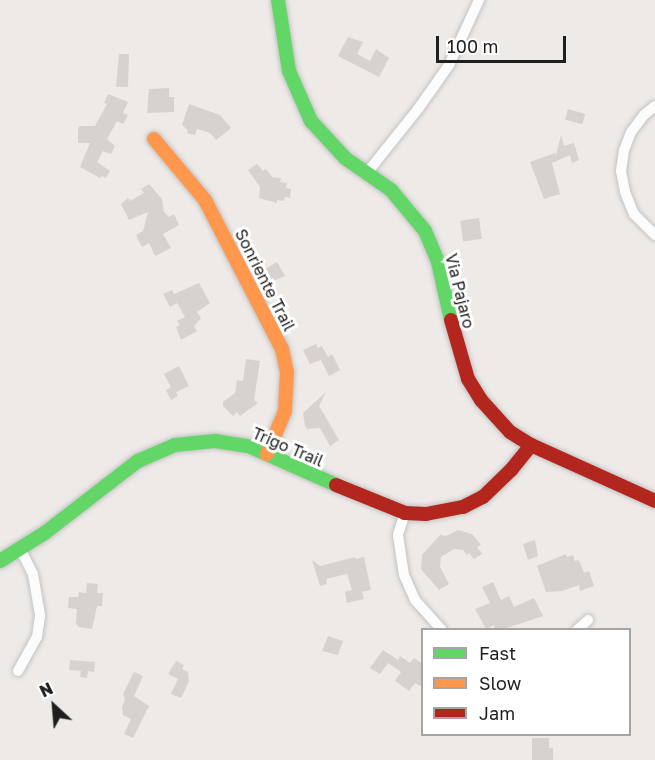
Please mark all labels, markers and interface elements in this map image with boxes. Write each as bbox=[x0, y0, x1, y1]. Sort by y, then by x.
scale bar bbox=[439, 24, 570, 62]
text: 100 m bbox=[447, 35, 498, 57]
street label: Sonriente Trail bbox=[231, 226, 299, 334]
street label: Via Pajaro bbox=[441, 252, 479, 330]
street label: Trigo Trail bbox=[250, 423, 326, 471]
legend bbox=[421, 628, 631, 736]
text: Fast bbox=[479, 642, 516, 664]
text: Slow bbox=[479, 672, 521, 694]
north arrow bbox=[24, 676, 84, 736]
text: N bbox=[36, 678, 56, 701]
text: Jam bbox=[479, 702, 515, 724]

